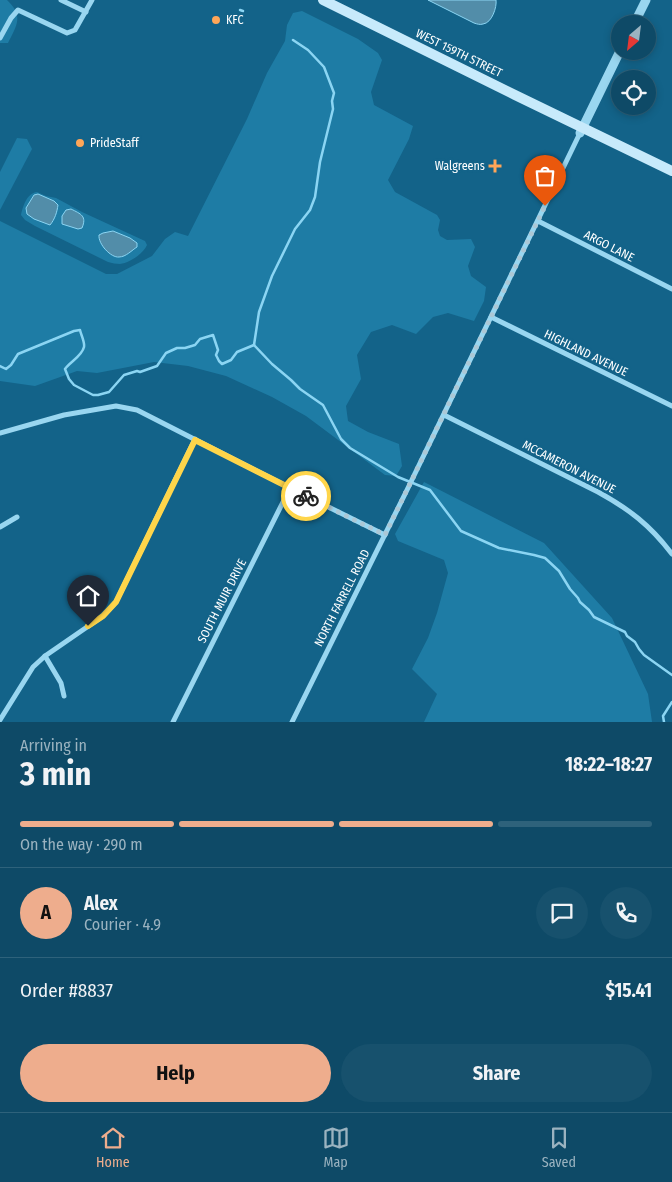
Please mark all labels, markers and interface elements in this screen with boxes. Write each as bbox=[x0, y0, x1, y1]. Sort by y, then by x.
place label: KFC bbox=[226, 13, 244, 27]
marker: KFC bbox=[210, 14, 222, 26]
north arrow bbox=[611, 15, 656, 60]
map controls bbox=[611, 15, 656, 115]
street label: WEST 159TH STREET bbox=[414, 26, 505, 80]
button: locate bbox=[611, 70, 656, 115]
place label: PrideStaff bbox=[90, 136, 140, 150]
marker: PrideStaff bbox=[74, 137, 86, 149]
pin bbox=[524, 155, 566, 206]
place label: Walgreens bbox=[435, 159, 485, 173]
marker: Walgreens bbox=[489, 160, 501, 172]
icon: bag bbox=[531, 162, 559, 190]
street label: ARGO LANE bbox=[582, 227, 637, 265]
street label: HIGHLAND AVENUE bbox=[542, 327, 630, 379]
street label: MCCAMERON AVENUE bbox=[520, 437, 618, 497]
courier bbox=[281, 471, 331, 521]
icon: bike bbox=[292, 482, 320, 510]
street label: NORTH FARRELL ROAD bbox=[311, 547, 373, 649]
street label: SOUTH MUIR DRIVE bbox=[195, 556, 249, 645]
pin bbox=[67, 575, 109, 626]
icon: home bbox=[74, 582, 102, 610]
text: Arriving in bbox=[20, 736, 87, 755]
text: 18:22–18:27 bbox=[565, 753, 652, 776]
text: 3 min bbox=[20, 755, 91, 793]
text: On the way · 290 m bbox=[20, 835, 143, 854]
button: chat bbox=[536, 887, 588, 939]
button: phone bbox=[600, 887, 652, 939]
text: Alex bbox=[84, 892, 118, 915]
text: A bbox=[41, 901, 51, 924]
text: Courier · 4.9 bbox=[84, 915, 161, 934]
text: Order #8837 bbox=[20, 979, 113, 1002]
text: $15.41 bbox=[605, 979, 652, 1002]
button: Help bbox=[20, 1044, 331, 1102]
button: Share bbox=[341, 1044, 652, 1102]
tab: Home bbox=[96, 1124, 130, 1171]
tab: Map bbox=[322, 1124, 350, 1171]
tab: Saved bbox=[542, 1124, 576, 1171]

